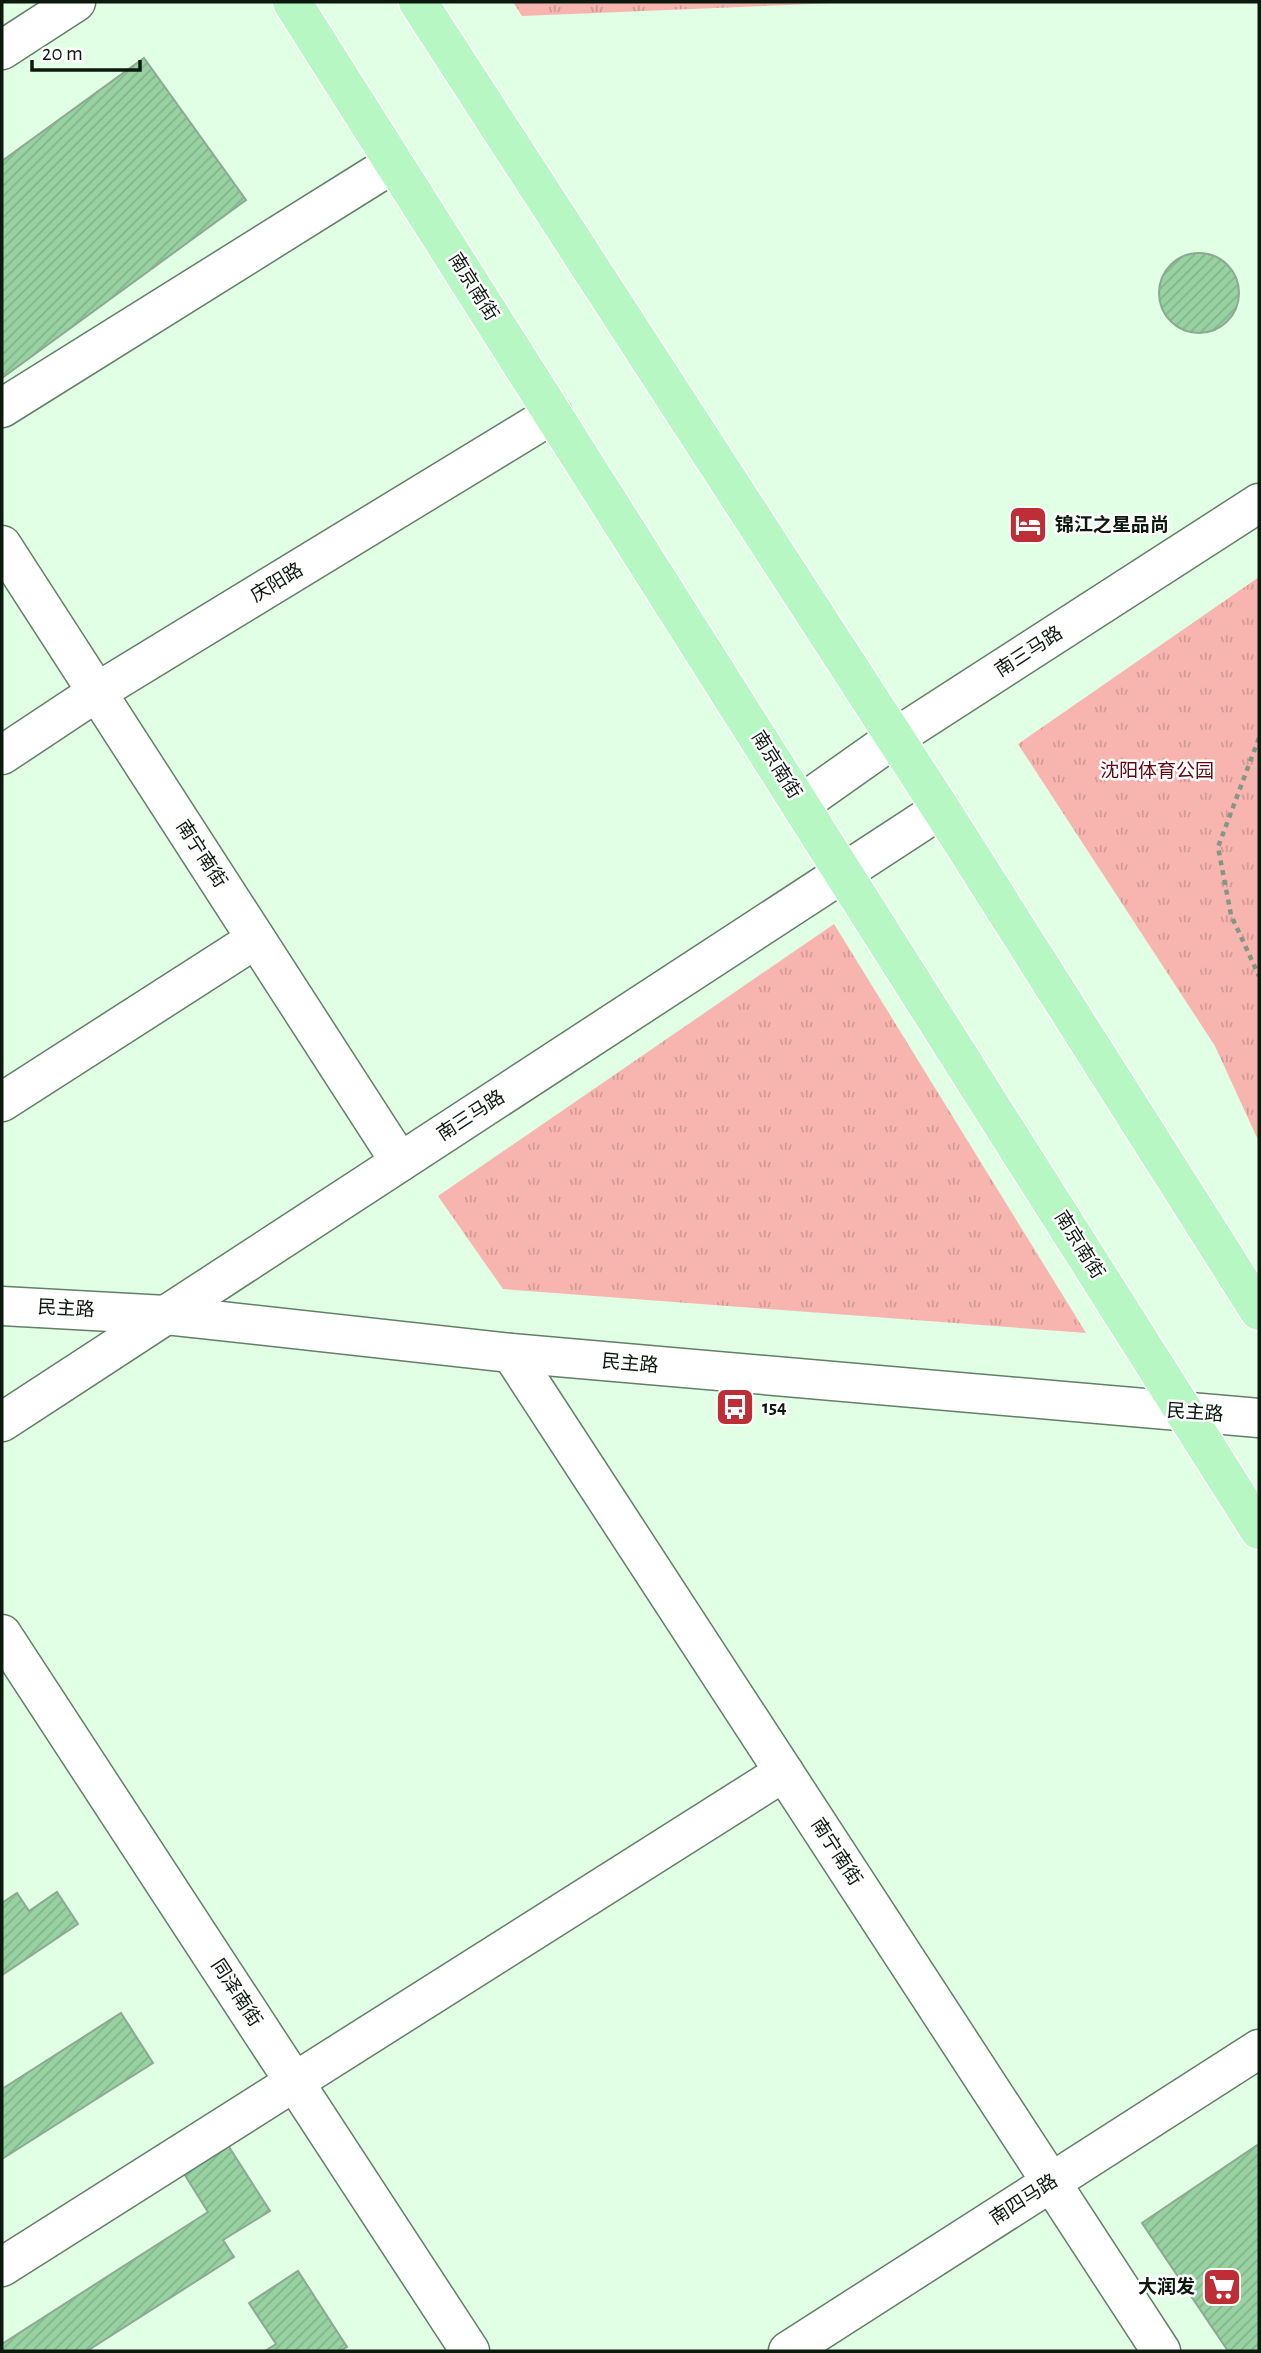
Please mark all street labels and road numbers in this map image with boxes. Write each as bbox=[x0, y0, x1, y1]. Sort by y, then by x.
street label: 南京南街 bbox=[445, 249, 502, 324]
street label: 庆阳路 bbox=[247, 559, 306, 606]
street label: 南三马路 bbox=[991, 622, 1066, 681]
street label: 南京南街 bbox=[748, 727, 805, 802]
street label: 南宁南街 bbox=[172, 816, 231, 891]
street label: 南三马路 bbox=[433, 1086, 508, 1145]
street label: 南京南街 bbox=[1051, 1207, 1108, 1282]
street label: 民主路 bbox=[37, 1297, 95, 1320]
street label: 民主路 bbox=[601, 1351, 659, 1376]
street label: 民主路 bbox=[1166, 1401, 1224, 1424]
street label: 南宁南街 bbox=[807, 1814, 866, 1889]
street label: 同泽南街 bbox=[207, 1955, 266, 2030]
street label: 南四马路 bbox=[986, 2170, 1061, 2229]

